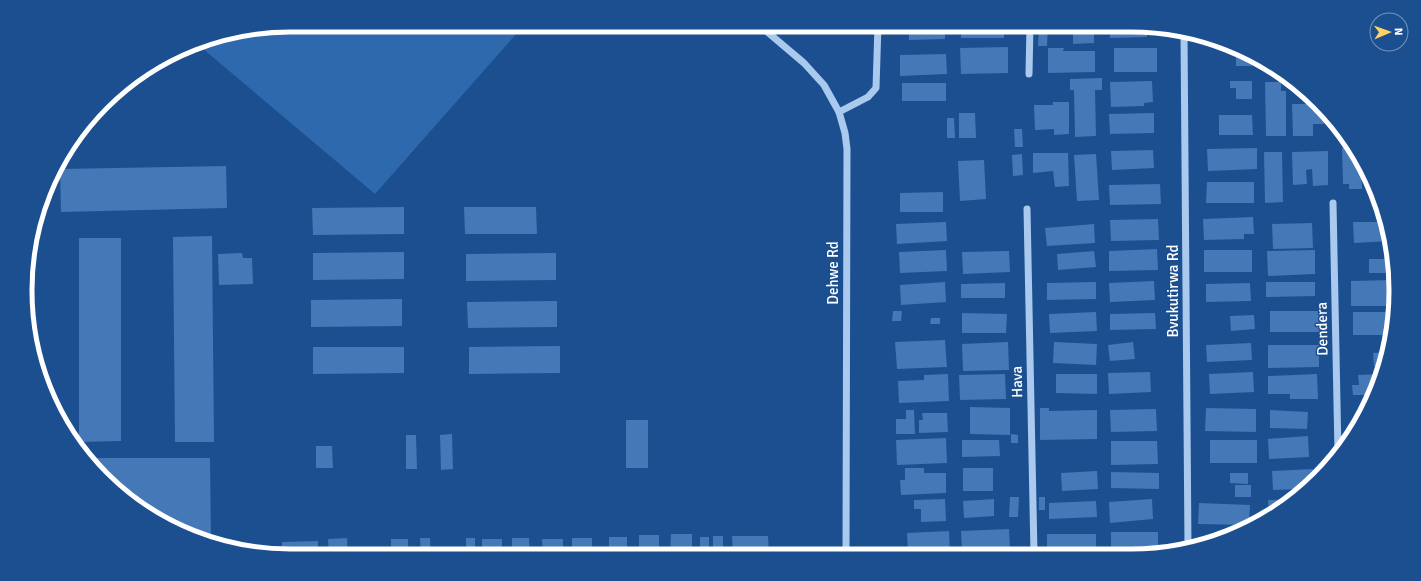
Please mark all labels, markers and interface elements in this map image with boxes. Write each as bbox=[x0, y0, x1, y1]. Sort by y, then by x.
north arrow bbox=[1369, 12, 1409, 52]
text: N bbox=[1392, 28, 1405, 36]
street label: Dehwe Rd bbox=[824, 241, 842, 305]
street label: Bvukutirwa Rd bbox=[1164, 244, 1182, 337]
street label: Dendera bbox=[1313, 302, 1331, 356]
street label: Hava bbox=[1008, 366, 1026, 398]

